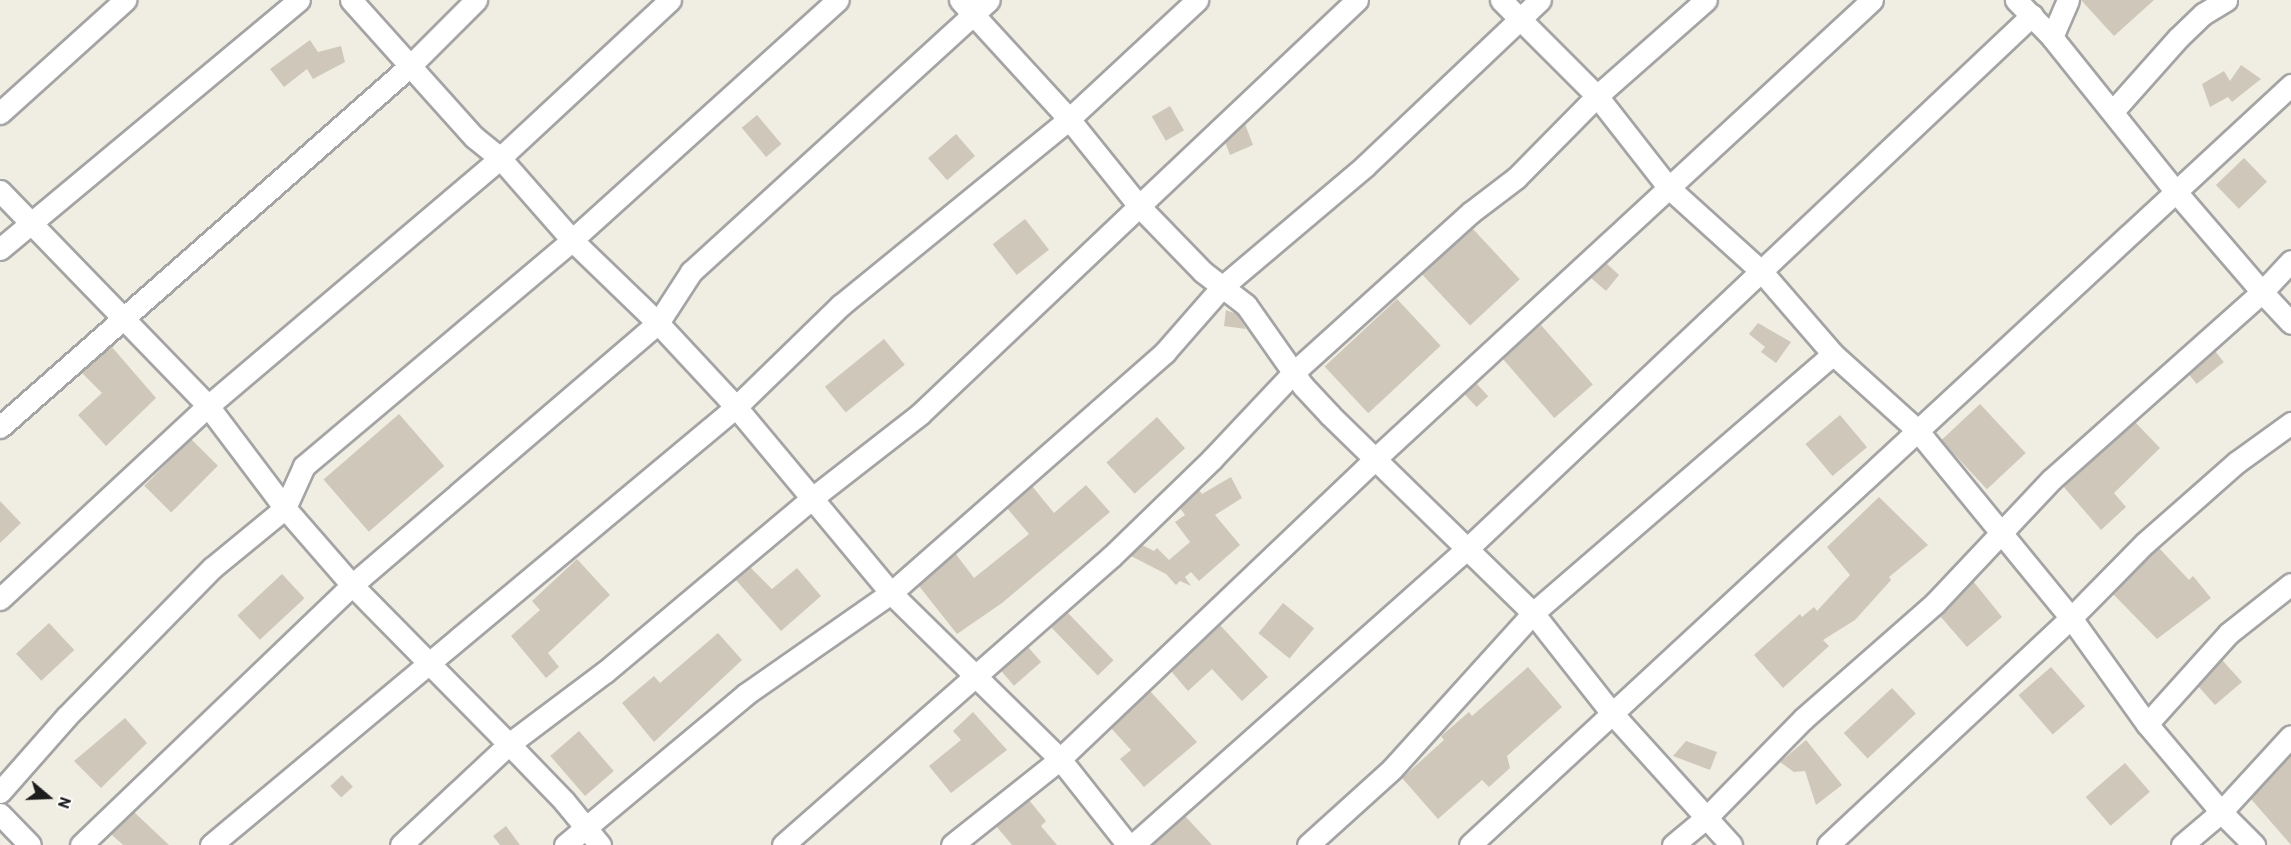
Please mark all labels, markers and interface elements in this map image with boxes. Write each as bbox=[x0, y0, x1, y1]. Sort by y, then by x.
north arrow bbox=[18, 767, 78, 827]
text: N bbox=[55, 795, 76, 811]

